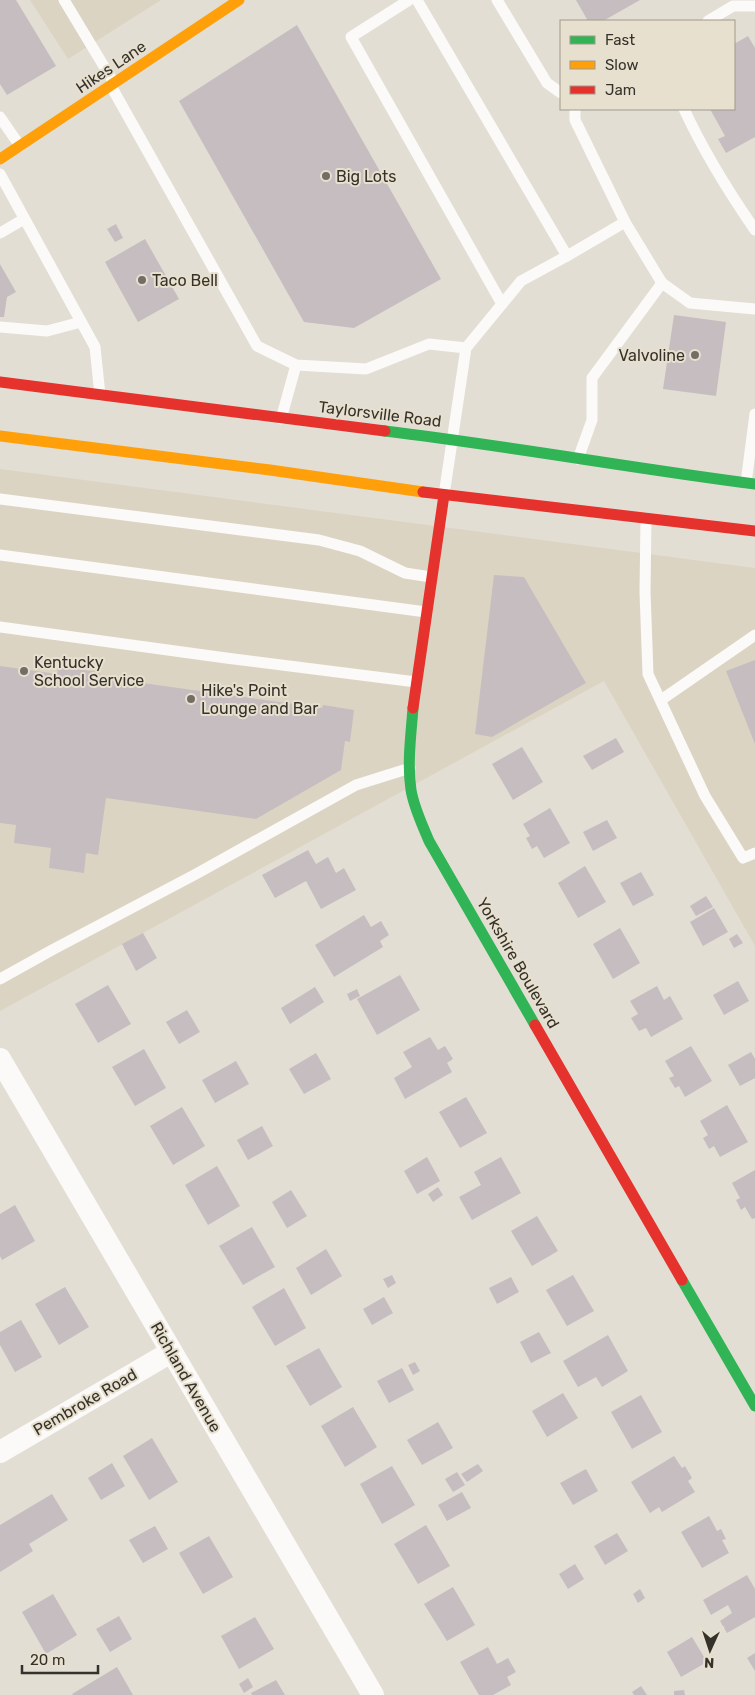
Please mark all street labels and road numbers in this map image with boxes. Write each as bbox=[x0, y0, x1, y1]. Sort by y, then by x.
street label: Hikes Lane bbox=[72, 37, 150, 97]
street label: Taylorsville Road bbox=[317, 397, 443, 431]
street label: Yorkshire Boulevard bbox=[473, 894, 563, 1032]
street label: Richland Avenue bbox=[147, 1318, 225, 1436]
street label: Pembroke Road bbox=[30, 1365, 140, 1439]

